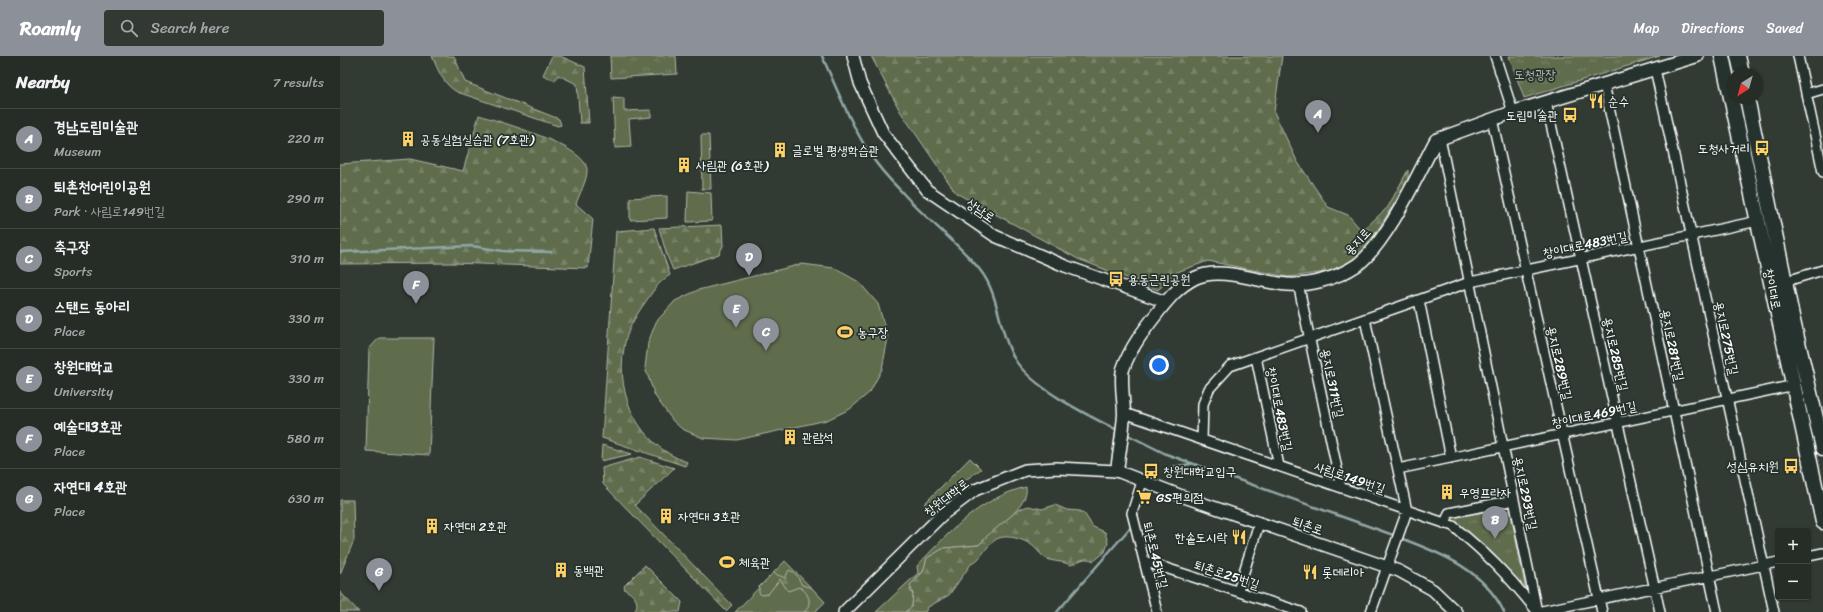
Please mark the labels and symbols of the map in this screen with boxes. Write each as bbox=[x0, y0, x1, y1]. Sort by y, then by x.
park label: 도청광장 bbox=[1514, 63, 1556, 86]
north arrow bbox=[1727, 68, 1763, 104]
place label: 순수 bbox=[1608, 90, 1629, 113]
restaurant icon: 순수 bbox=[1587, 92, 1605, 110]
pin: A bbox=[1305, 100, 1331, 133]
place label: 도립미술관 bbox=[1506, 104, 1558, 127]
bus stop icon: 도립미술관 bbox=[1561, 106, 1579, 124]
place label: 공동실험실습관 (7호관) bbox=[420, 128, 536, 151]
building icon: 공동실험실습관 (7호관) bbox=[399, 130, 417, 148]
place label: 도청사거리 bbox=[1698, 137, 1750, 160]
place label: 글로벌 평생학습관 bbox=[792, 139, 879, 162]
bus stop icon: 도청사거리 bbox=[1753, 139, 1771, 157]
building icon: 글로벌 평생학습관 bbox=[771, 141, 789, 159]
place label: 사림관 (6호관) bbox=[695, 154, 770, 177]
building icon: 사림관 (6호관) bbox=[675, 156, 693, 174]
street label: 상남로 bbox=[961, 192, 1000, 229]
street label: 용지로 bbox=[1338, 222, 1376, 261]
street label: 창이대로483번길 bbox=[1541, 224, 1629, 265]
pin: D bbox=[736, 243, 762, 276]
street label: 창이대로 bbox=[1757, 266, 1788, 312]
place label: 용동근린공원 bbox=[1128, 268, 1191, 291]
bus stop icon: 용동근린공원 bbox=[1107, 270, 1125, 288]
pin: F bbox=[403, 271, 429, 304]
pin: E bbox=[723, 295, 749, 328]
street label: 용지로275번길 bbox=[1707, 299, 1746, 377]
street label: 용지로281번길 bbox=[1654, 307, 1691, 383]
street label: 용지로285번길 bbox=[1596, 315, 1635, 394]
pin: C bbox=[753, 318, 779, 351]
place label: 농구장 bbox=[857, 321, 888, 344]
sports icon: 농구장 bbox=[836, 323, 854, 341]
street label: 용지로289번길 bbox=[1540, 324, 1579, 403]
street label: 용지로311번길 bbox=[1314, 346, 1351, 420]
your location bbox=[1149, 355, 1169, 375]
street label: 창이대로483번길 bbox=[1259, 365, 1300, 453]
street label: 창이대로469번길 bbox=[1550, 394, 1639, 435]
place label: 관람석 bbox=[802, 426, 833, 449]
building icon: 관람석 bbox=[781, 428, 799, 446]
street label: 사림로149번길 bbox=[1310, 454, 1389, 500]
street label: 용지로293번길 bbox=[1506, 454, 1545, 532]
place label: 성심유치원 bbox=[1727, 455, 1779, 478]
bus stop icon: 성심유치원 bbox=[1782, 457, 1800, 475]
place label: 창원대학교입구 bbox=[1163, 460, 1236, 483]
bus stop icon: 창원대학교입구 bbox=[1142, 462, 1160, 480]
street label: 창원대학로 bbox=[919, 472, 974, 523]
place label: 우영프라자 bbox=[1459, 481, 1511, 504]
building icon: 우영프라자 bbox=[1438, 483, 1456, 501]
place label: GS편의점 bbox=[1156, 486, 1204, 509]
supermarket icon: GS편의점 bbox=[1135, 488, 1153, 506]
place label: 자연대 3호관 bbox=[678, 505, 741, 528]
pin: B bbox=[1482, 506, 1508, 539]
building icon: 자연대 3호관 bbox=[657, 507, 675, 525]
street label: 퇴촌로 bbox=[1289, 509, 1326, 541]
place label: 자연대 2호관 bbox=[444, 515, 507, 538]
building icon: 자연대 2호관 bbox=[423, 517, 441, 535]
street label: 퇴촌로45번길 bbox=[1136, 519, 1175, 591]
place label: 한솥도시락 bbox=[1175, 526, 1228, 549]
restaurant icon: 한솥도시락 bbox=[1230, 528, 1248, 546]
place label: 체육관 bbox=[739, 551, 770, 574]
sports icon: 체육관 bbox=[718, 553, 736, 571]
street label: 퇴촌로25번길 bbox=[1191, 553, 1263, 596]
pin: G bbox=[366, 558, 392, 591]
place label: 동백관 bbox=[573, 559, 604, 582]
building icon: 동백관 bbox=[552, 561, 570, 579]
place label: 롯데리아 bbox=[1322, 561, 1364, 584]
restaurant icon: 롯데리아 bbox=[1301, 563, 1319, 581]

